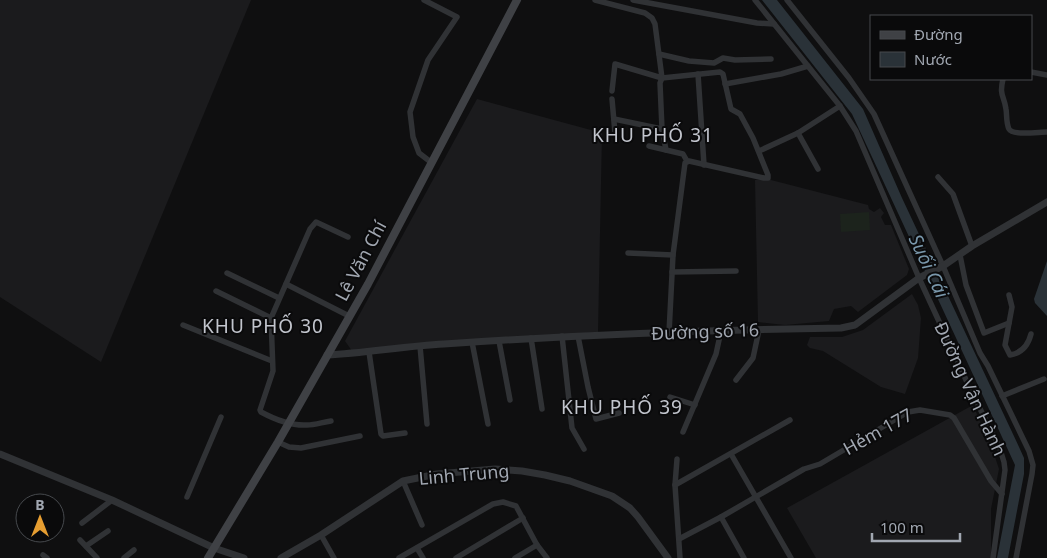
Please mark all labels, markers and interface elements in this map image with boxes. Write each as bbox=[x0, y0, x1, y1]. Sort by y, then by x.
legend bbox=[870, 15, 1032, 80]
text: Đường bbox=[914, 24, 963, 44]
text: Nước bbox=[914, 49, 952, 69]
district label: KHU PHỐ 31 bbox=[592, 122, 714, 148]
street label: Lê Văn Chí bbox=[329, 216, 391, 305]
water label: Suối Cái bbox=[903, 230, 956, 303]
district label: KHU PHỐ 30 bbox=[202, 313, 324, 339]
street label: Đường số 16 bbox=[651, 317, 759, 345]
street label: Đường Vận Hành bbox=[929, 318, 1012, 459]
district label: KHU PHỐ 39 bbox=[561, 394, 683, 420]
street label: Hẻm 177 bbox=[839, 402, 917, 460]
street label: Linh Trung bbox=[418, 458, 510, 490]
north arrow bbox=[15, 493, 65, 543]
text: B bbox=[35, 495, 45, 514]
scale bar bbox=[872, 510, 960, 542]
text: 100 m bbox=[880, 517, 924, 537]

